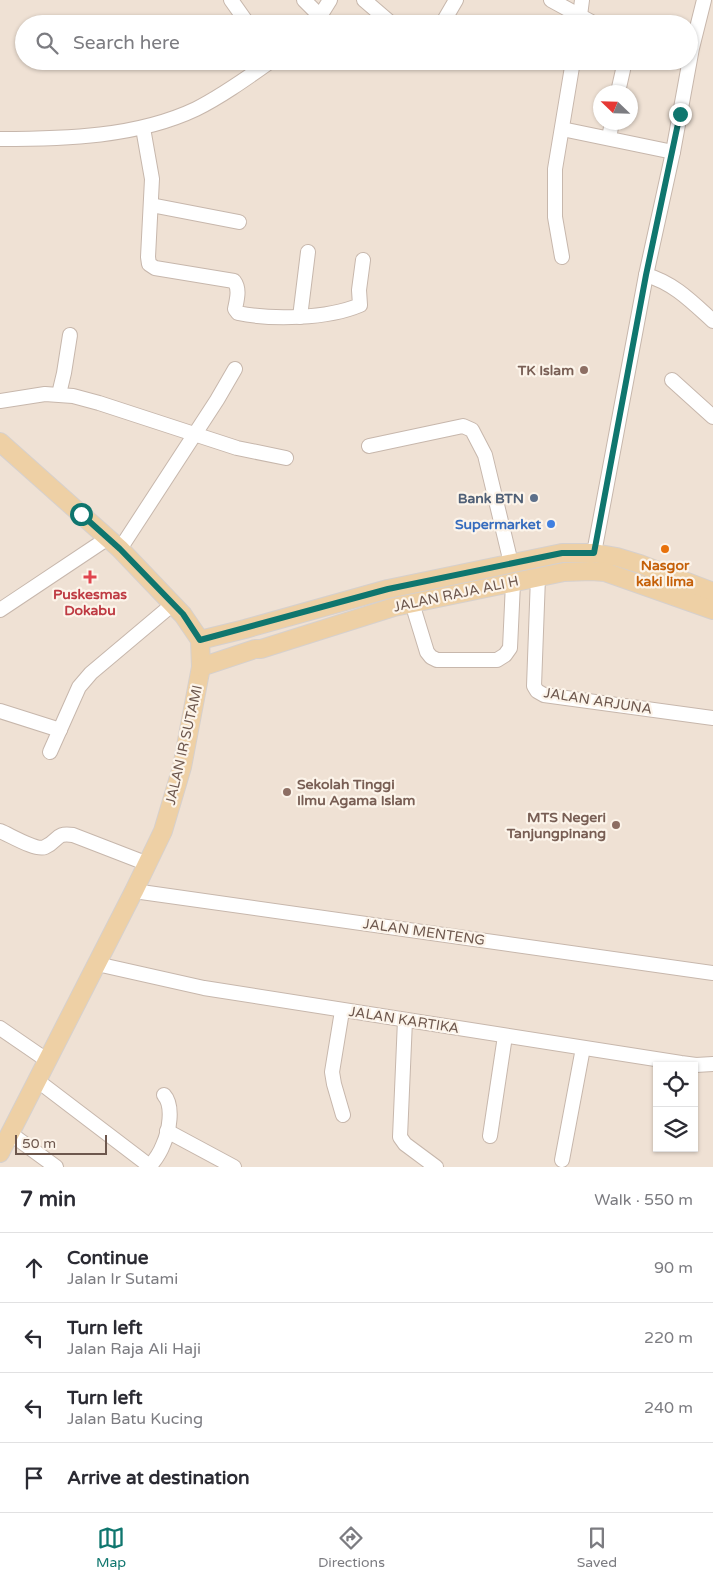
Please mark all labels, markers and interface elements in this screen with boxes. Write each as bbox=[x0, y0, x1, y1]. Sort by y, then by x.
search box bbox=[15, 15, 698, 70]
icon: search bbox=[33, 29, 61, 57]
text: Search here bbox=[73, 32, 180, 54]
north arrow bbox=[593, 85, 638, 130]
route end bbox=[669, 103, 692, 126]
place label: TK Islam bbox=[517, 362, 574, 379]
marker: TK Islam bbox=[578, 364, 590, 376]
place label: Bank BTN bbox=[458, 490, 524, 507]
marker: Bank BTN bbox=[528, 492, 540, 504]
route start bbox=[70, 503, 93, 526]
place label: Supermarket bbox=[455, 516, 542, 533]
marker: Supermarket bbox=[545, 518, 557, 530]
marker: Nasgor kaki lima bbox=[659, 543, 671, 555]
place label: Nasgor kaki lima bbox=[636, 557, 694, 590]
marker: Puskesmas Dokabu bbox=[83, 570, 97, 584]
street label: JALAN RAJA ALI H bbox=[392, 572, 520, 616]
place label: Puskesmas Dokabu bbox=[53, 586, 127, 619]
street label: JALAN IR SUTAMI bbox=[162, 683, 206, 807]
street label: JALAN ARJUNA bbox=[543, 684, 653, 718]
place label: Sekolah Tinggi Ilmu Agama Islam bbox=[297, 776, 416, 809]
marker: Sekolah Tinggi Ilmu Agama Islam bbox=[281, 786, 293, 798]
place label: MTS Negeri Tanjungpinang bbox=[506, 809, 606, 842]
marker: MTS Negeri Tanjungpinang bbox=[610, 819, 622, 831]
street label: JALAN MENTENG bbox=[362, 915, 486, 949]
street label: JALAN KARTIKA bbox=[348, 1003, 460, 1037]
map controls bbox=[653, 1062, 698, 1152]
button: locate bbox=[653, 1062, 698, 1107]
button: layers bbox=[653, 1107, 698, 1152]
scale bar bbox=[15, 1132, 108, 1155]
text: 50 m bbox=[22, 1135, 56, 1152]
text: 7 min bbox=[20, 1187, 76, 1212]
text: Walk · 550 m bbox=[594, 1190, 693, 1210]
text: Continue bbox=[67, 1247, 149, 1269]
icon: ahead bbox=[20, 1254, 48, 1282]
text: 90 m bbox=[654, 1258, 693, 1278]
text: Jalan Ir Sutami bbox=[67, 1269, 178, 1289]
text: Turn left bbox=[67, 1317, 143, 1339]
icon: left bbox=[20, 1324, 48, 1352]
text: 220 m bbox=[644, 1328, 693, 1348]
text: Jalan Raja Ali Haji bbox=[67, 1339, 201, 1359]
text: Turn left bbox=[67, 1387, 143, 1409]
icon: left bbox=[20, 1394, 48, 1422]
text: 240 m bbox=[644, 1398, 693, 1418]
text: Jalan Batu Kucing bbox=[67, 1409, 203, 1429]
icon: arrive bbox=[20, 1464, 48, 1492]
text: Arrive at destination bbox=[67, 1467, 250, 1489]
tab: Map bbox=[96, 1524, 126, 1571]
tab: Directions bbox=[318, 1524, 385, 1571]
tab: Saved bbox=[577, 1524, 617, 1571]

